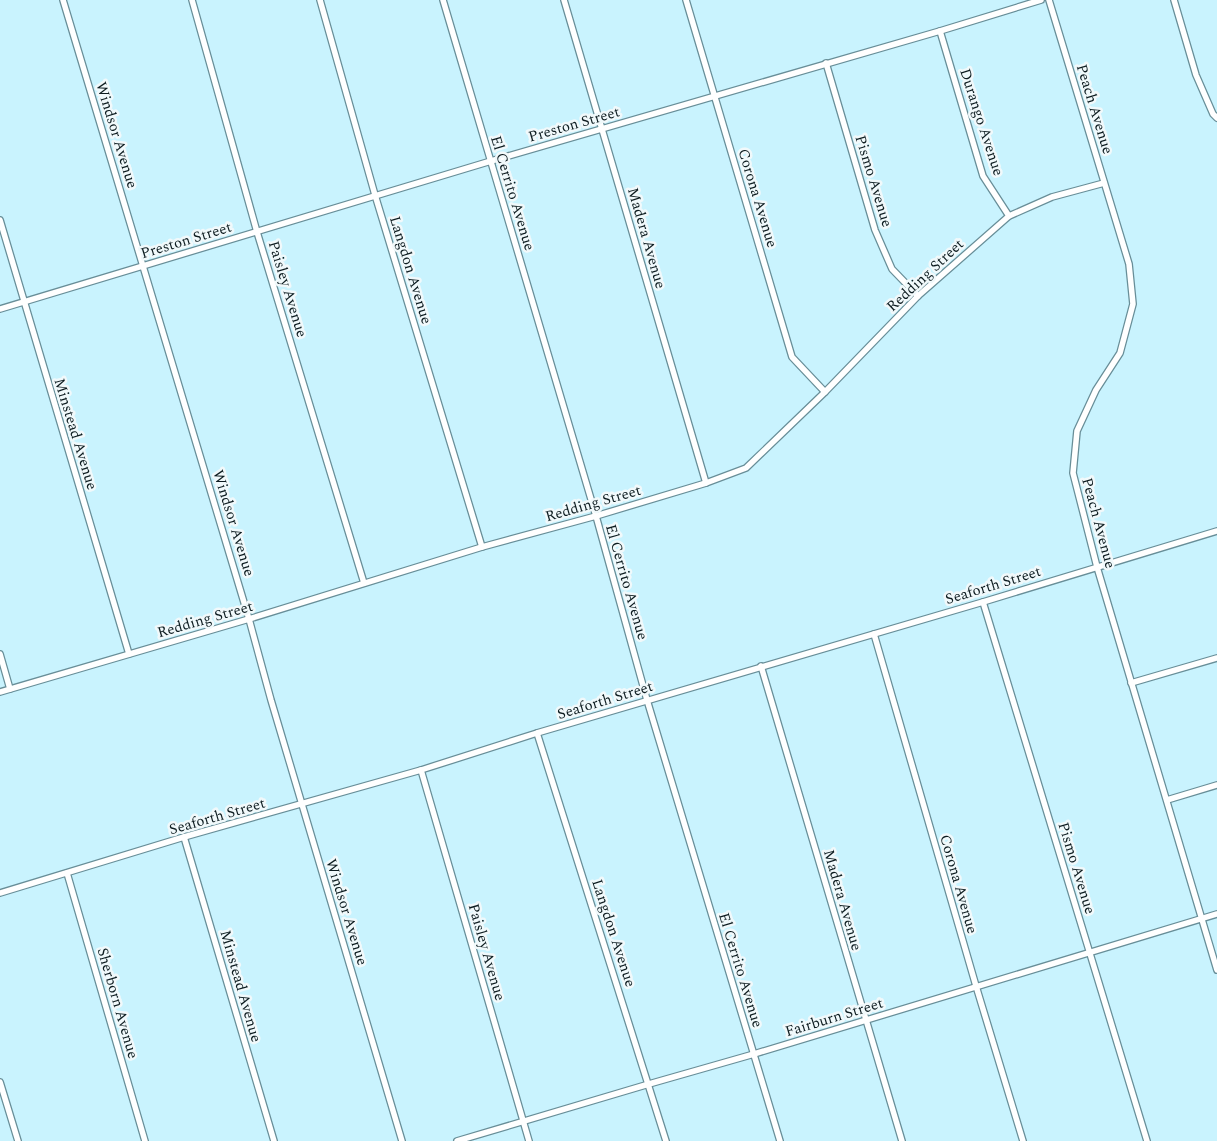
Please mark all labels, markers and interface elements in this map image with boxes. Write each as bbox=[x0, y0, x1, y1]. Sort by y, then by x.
street label: Peach Avenue bbox=[1070, 61, 1119, 157]
street label: Durango Avenue bbox=[953, 66, 1010, 179]
street label: Windsor Avenue bbox=[89, 79, 144, 191]
street label: Preston Street bbox=[526, 100, 623, 149]
street label: Pismo Avenue bbox=[849, 132, 898, 230]
street label: El Cerrito Avenue bbox=[484, 133, 541, 254]
street label: Corona Avenue bbox=[732, 146, 783, 250]
street label: Madera Avenue bbox=[621, 185, 672, 291]
street label: Langdon Avenue bbox=[383, 213, 438, 327]
street label: Preston Street bbox=[138, 216, 235, 265]
street label: Redding Street bbox=[881, 233, 969, 317]
street label: Paisley Avenue bbox=[262, 238, 313, 340]
street label: Minstead Avenue bbox=[48, 375, 103, 493]
street label: Windsor Avenue bbox=[206, 467, 261, 579]
street label: Peach Avenue bbox=[1075, 475, 1122, 571]
street label: Redding Street bbox=[543, 479, 644, 528]
street label: El Cerrito Avenue bbox=[599, 522, 654, 643]
street label: Seaforth Street bbox=[942, 560, 1044, 611]
street label: Redding Street bbox=[155, 595, 256, 644]
street label: Seaforth Street bbox=[554, 675, 656, 726]
street label: Seaforth Street bbox=[166, 792, 268, 841]
street label: Pismo Avenue bbox=[1052, 819, 1101, 917]
street label: Corona Avenue bbox=[933, 832, 984, 936]
street label: Madera Avenue bbox=[817, 847, 868, 953]
street label: Windsor Avenue bbox=[319, 856, 374, 968]
street label: Langdon Avenue bbox=[585, 876, 642, 990]
street label: Paisley Avenue bbox=[462, 901, 511, 1003]
street label: El Cerrito Avenue bbox=[712, 910, 769, 1031]
street label: Minstead Avenue bbox=[214, 927, 268, 1045]
street label: Sherborn Avenue bbox=[91, 945, 144, 1061]
street label: Fairburn Street bbox=[782, 992, 886, 1043]

